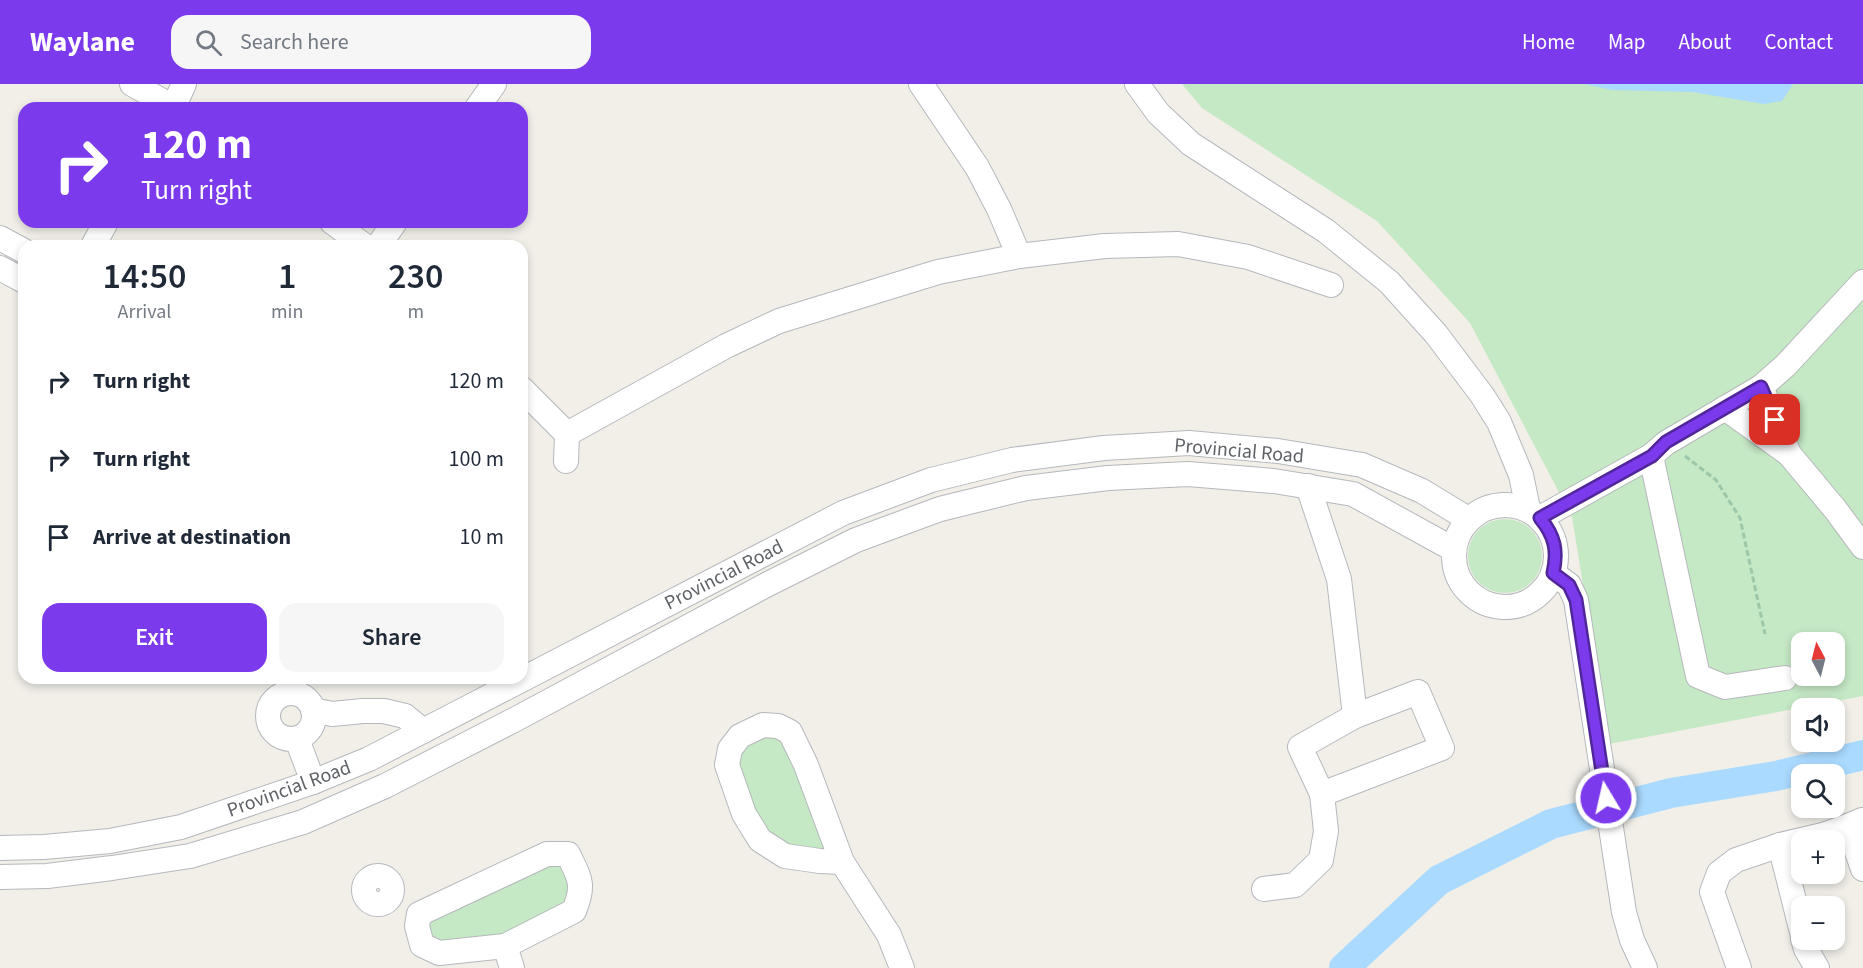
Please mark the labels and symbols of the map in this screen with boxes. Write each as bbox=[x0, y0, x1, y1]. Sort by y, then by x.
pin bbox=[1749, 394, 1800, 445]
street label: Provincial Road bbox=[1173, 431, 1305, 471]
street label: Provincial Road bbox=[660, 533, 788, 617]
north arrow bbox=[1791, 632, 1845, 686]
street label: Provincial Road bbox=[223, 754, 355, 824]
position arrow bbox=[1574, 766, 1638, 830]

